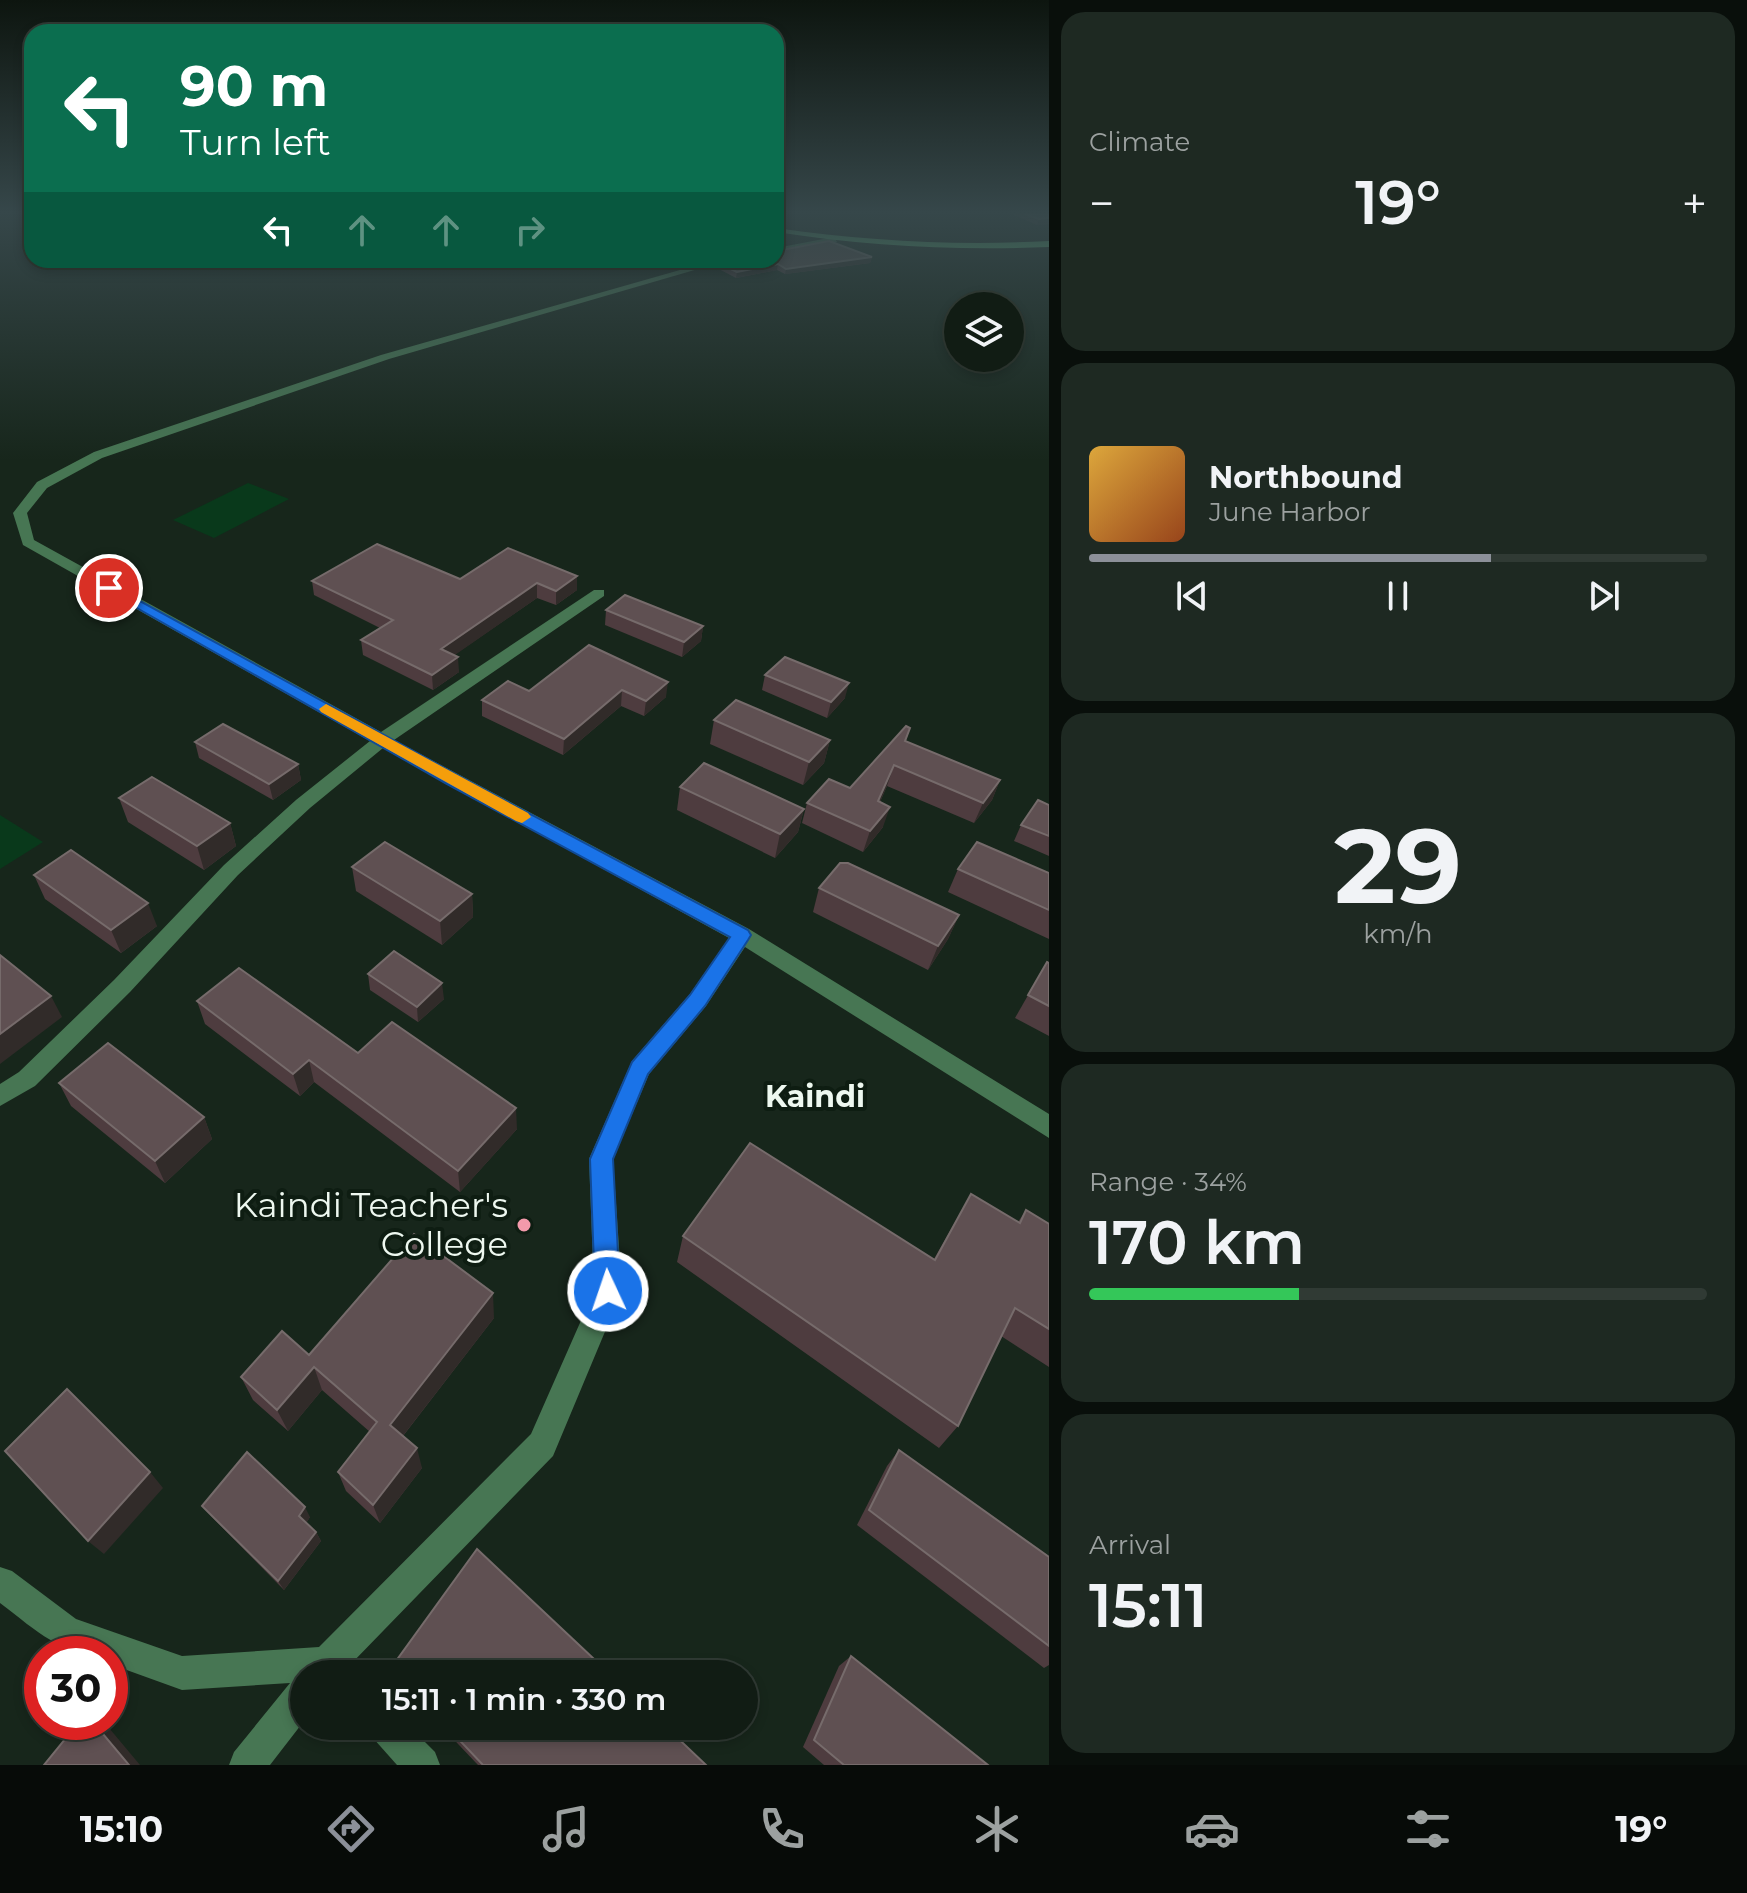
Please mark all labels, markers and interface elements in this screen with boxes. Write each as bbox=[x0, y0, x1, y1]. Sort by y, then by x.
text: 90 m bbox=[180, 52, 328, 120]
icon: left bbox=[48, 56, 152, 160]
text: Turn left bbox=[180, 120, 331, 164]
text: Climate bbox=[1089, 126, 1190, 158]
text: 19° bbox=[1355, 166, 1441, 239]
text: − bbox=[1089, 176, 1114, 230]
text: + bbox=[1682, 176, 1707, 230]
icon: left bbox=[256, 208, 300, 252]
icon: ahead bbox=[340, 208, 384, 252]
icon: ahead bbox=[424, 208, 468, 252]
icon: right bbox=[508, 208, 552, 252]
map controls bbox=[944, 292, 1024, 372]
button: layers bbox=[944, 292, 1024, 372]
text: Northbound bbox=[1209, 459, 1403, 496]
text: June Harbor bbox=[1209, 496, 1371, 528]
pin bbox=[75, 554, 143, 622]
icon: arrive bbox=[87, 566, 131, 610]
icon: previous bbox=[1170, 574, 1214, 618]
icon: pause bbox=[1376, 574, 1420, 618]
icon: next bbox=[1582, 574, 1626, 618]
text: 29 bbox=[1334, 802, 1462, 929]
text: km/h bbox=[1363, 918, 1433, 950]
district label: Kaindi bbox=[765, 1078, 865, 1115]
text: Range · 34% bbox=[1089, 1166, 1247, 1198]
place label: Kaindi Teacher's College bbox=[234, 1184, 508, 1265]
text: 170 km bbox=[1089, 1206, 1305, 1279]
marker: Kaindi Teacher's College bbox=[515, 1216, 533, 1234]
position arrow bbox=[566, 1249, 650, 1333]
text: Arrival bbox=[1089, 1529, 1171, 1561]
text: 15:11 bbox=[1089, 1569, 1207, 1642]
speed limit sign: 30 bbox=[24, 1636, 128, 1740]
text: 15:11 · 1 min · 330 m bbox=[382, 1681, 666, 1718]
icon: directions bbox=[323, 1801, 379, 1857]
icon: music bbox=[538, 1801, 594, 1857]
icon: phone bbox=[754, 1801, 810, 1857]
icon: climate bbox=[969, 1801, 1025, 1857]
icon: car bbox=[1184, 1801, 1240, 1857]
icon: filters bbox=[1400, 1801, 1456, 1857]
text: 15:10 bbox=[80, 1807, 163, 1851]
text: 19° bbox=[1615, 1807, 1667, 1851]

